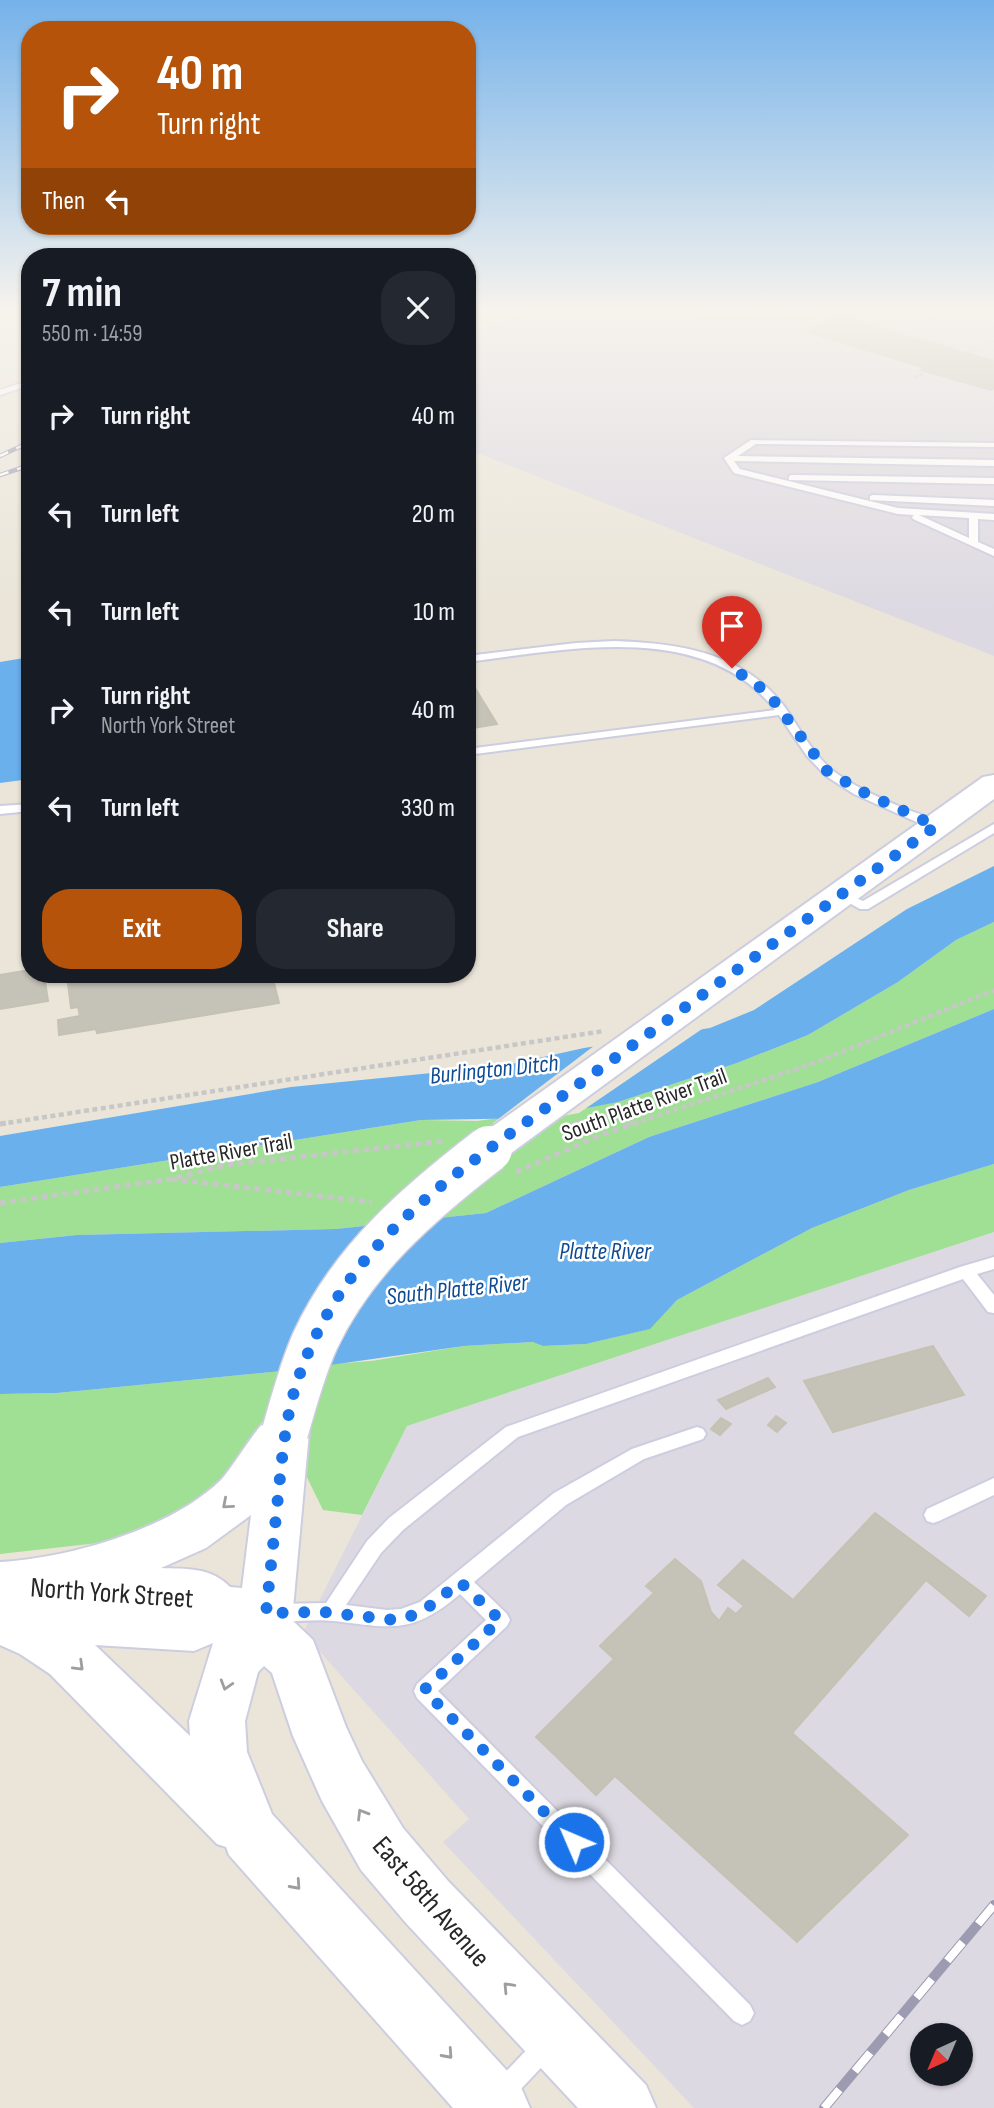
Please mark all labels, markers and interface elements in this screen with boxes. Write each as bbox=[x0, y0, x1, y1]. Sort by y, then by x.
text: 40 m bbox=[157, 45, 243, 104]
icon: right bbox=[42, 49, 133, 140]
text: Turn right bbox=[157, 105, 261, 144]
icon: left bbox=[99, 182, 137, 220]
text: Then bbox=[42, 186, 85, 217]
text: 7 min bbox=[42, 268, 122, 319]
button: close bbox=[381, 271, 455, 345]
text: 550 m · 14:59 bbox=[42, 320, 142, 348]
icon: right bbox=[42, 397, 80, 435]
text: Turn right bbox=[101, 401, 190, 432]
text: 40 m bbox=[412, 401, 455, 432]
icon: left bbox=[42, 495, 80, 533]
text: Turn left bbox=[101, 499, 179, 530]
text: 20 m bbox=[412, 499, 455, 530]
icon: left bbox=[42, 593, 80, 631]
pin bbox=[702, 596, 762, 668]
text: Turn left bbox=[101, 597, 179, 628]
text: 10 m bbox=[413, 597, 455, 628]
icon: arrive bbox=[713, 607, 751, 645]
text: Turn right bbox=[101, 681, 190, 712]
icon: right bbox=[42, 691, 80, 729]
text: 40 m bbox=[412, 695, 455, 726]
text: North York Street bbox=[101, 712, 235, 740]
icon: left bbox=[42, 789, 80, 827]
text: Turn left bbox=[101, 793, 179, 824]
text: 330 m bbox=[401, 793, 455, 824]
button: Exit bbox=[42, 889, 242, 969]
button: Share bbox=[256, 889, 455, 969]
water label: Burlington Ditch bbox=[428, 1048, 560, 1091]
street label: South Platte River Trail bbox=[558, 1062, 731, 1148]
street label: Platte River Trail bbox=[168, 1127, 295, 1177]
water label: Platte River bbox=[559, 1237, 652, 1266]
water label: South Platte River bbox=[385, 1268, 530, 1311]
one-way arrow bbox=[223, 1496, 236, 1508]
street label: North York Street bbox=[29, 1571, 195, 1616]
one-way arrow bbox=[71, 1657, 84, 1670]
one-way arrow bbox=[220, 1678, 235, 1690]
position arrow bbox=[537, 1805, 611, 1879]
one-way arrow bbox=[357, 1808, 370, 1821]
street label: East 58th Avenue bbox=[365, 1830, 496, 1974]
one-way arrow bbox=[287, 1877, 300, 1890]
one-way arrow bbox=[504, 1982, 516, 1995]
north arrow bbox=[910, 2023, 973, 2086]
map controls bbox=[910, 2023, 973, 2086]
one-way arrow bbox=[440, 2046, 452, 2059]

